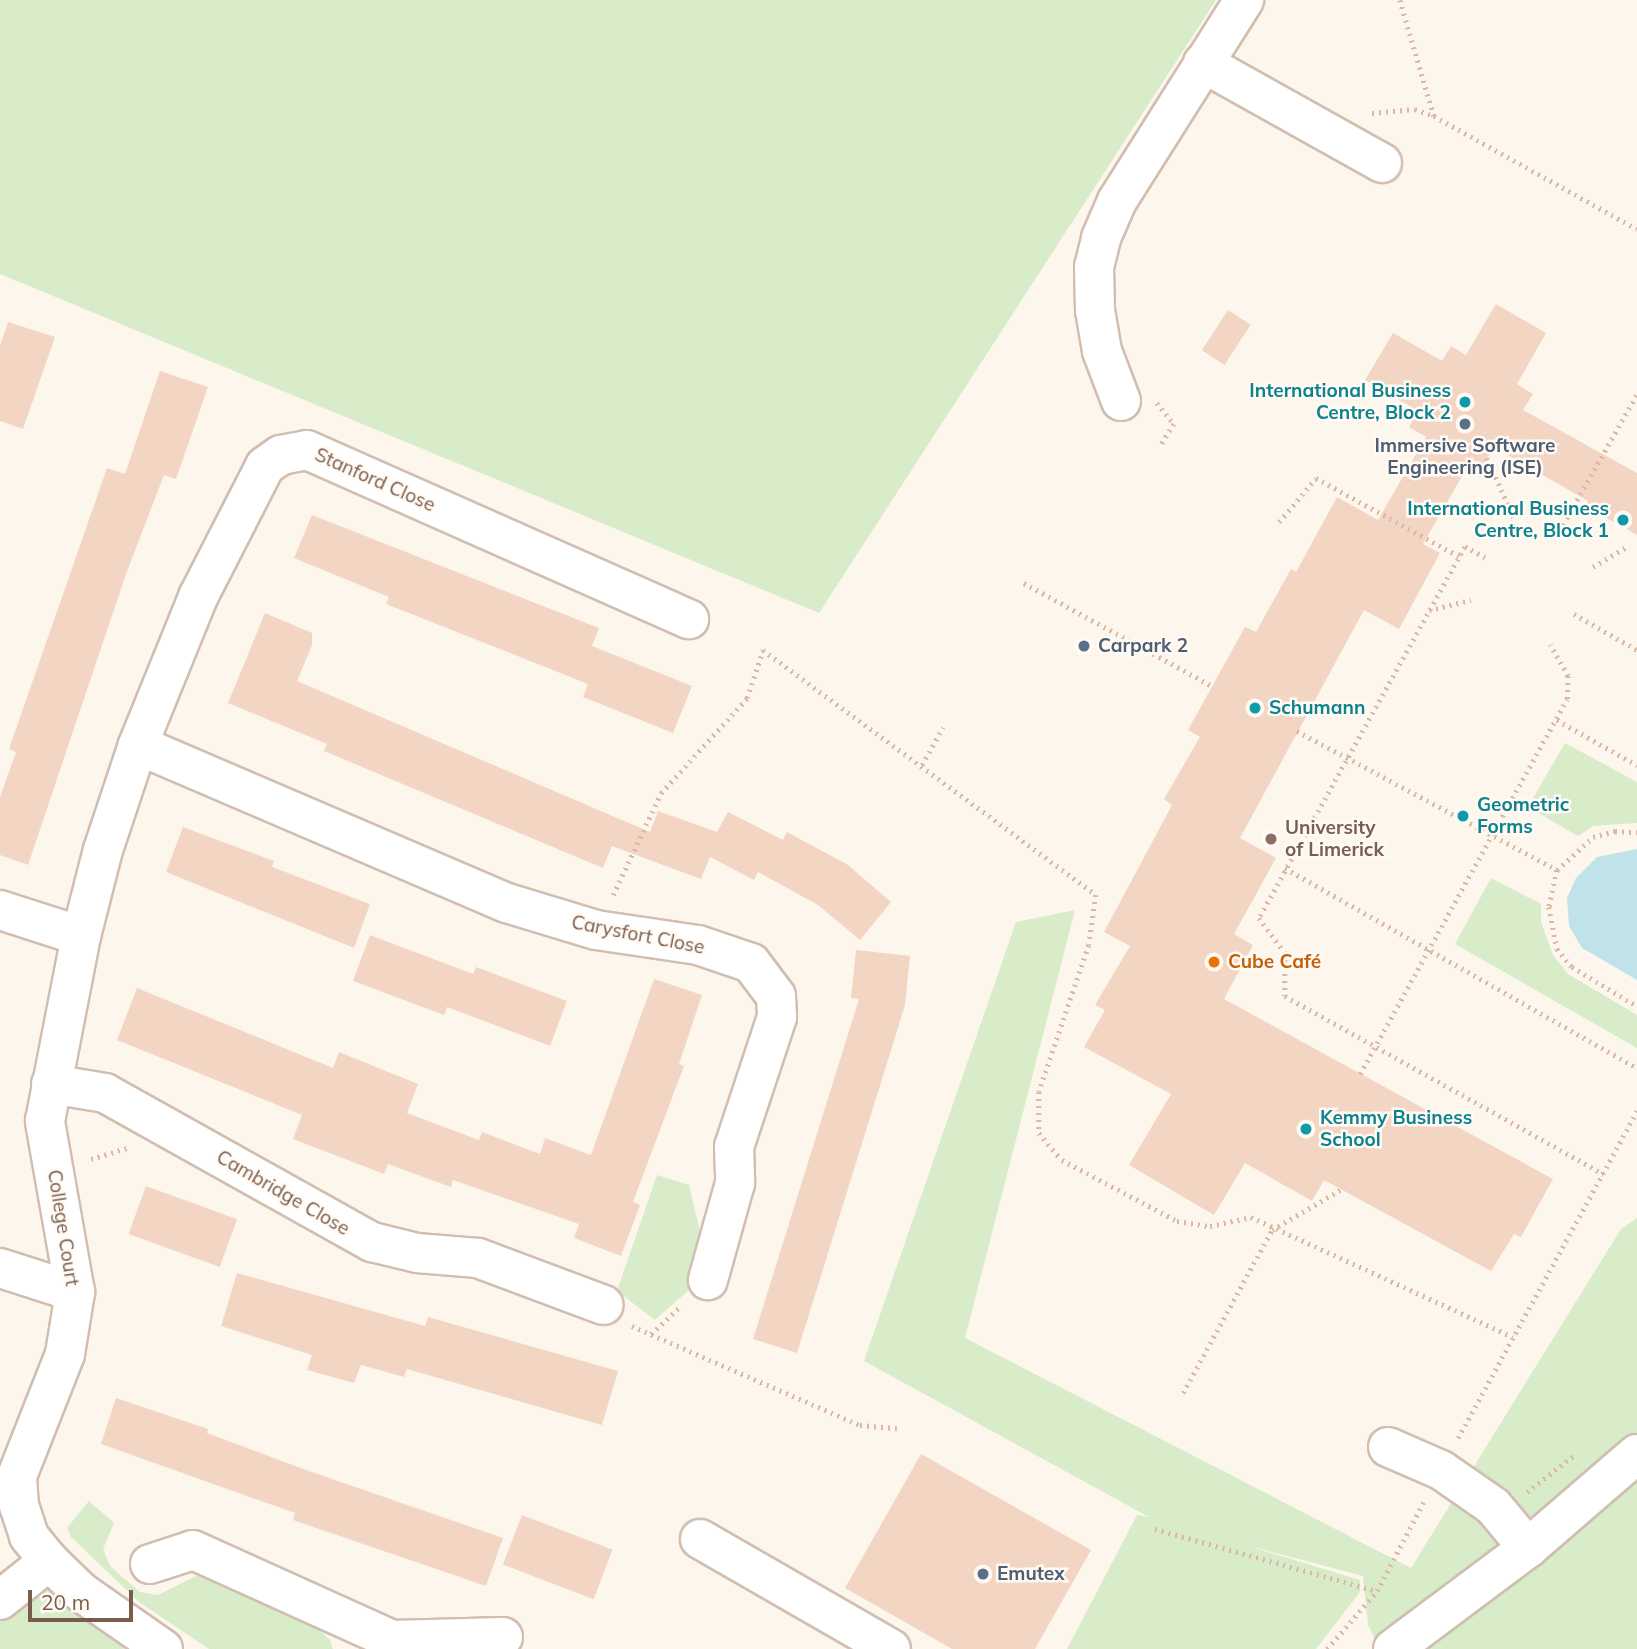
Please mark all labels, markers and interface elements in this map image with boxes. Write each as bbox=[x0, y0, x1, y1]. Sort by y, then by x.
place label: International Business Centre, Block 2 bbox=[1249, 380, 1451, 424]
marker: International Business Centre, Block 2 bbox=[1457, 394, 1473, 410]
marker: Immersive Software Engineering (ISE) bbox=[1457, 416, 1473, 432]
place label: Immersive Software Engineering (ISE) bbox=[1375, 435, 1555, 479]
street label: Stanford Close bbox=[311, 443, 439, 517]
place label: International Business Centre, Block 1 bbox=[1407, 498, 1609, 542]
marker: International Business Centre, Block 1 bbox=[1615, 512, 1631, 528]
place label: Carpark 2 bbox=[1098, 635, 1188, 657]
marker: Carpark 2 bbox=[1076, 638, 1092, 654]
place label: Schumann bbox=[1269, 697, 1365, 719]
marker: Schumann bbox=[1247, 700, 1263, 716]
place label: Geometric Forms bbox=[1477, 794, 1569, 838]
marker: Geometric Forms bbox=[1455, 808, 1471, 824]
place label: University of Limerick bbox=[1285, 817, 1384, 861]
marker: University of Limerick bbox=[1263, 831, 1279, 847]
street label: Carysfort Close bbox=[570, 911, 706, 959]
place label: Cube Café bbox=[1228, 951, 1321, 973]
marker: Cube Café bbox=[1206, 954, 1222, 970]
place label: Kemmy Business School bbox=[1320, 1107, 1472, 1151]
marker: Kemmy Business School bbox=[1298, 1121, 1314, 1137]
street label: Cambridge Close bbox=[212, 1146, 354, 1240]
street label: College Court bbox=[43, 1168, 83, 1288]
place label: Emutex bbox=[997, 1563, 1065, 1585]
marker: Emutex bbox=[975, 1566, 991, 1582]
scale bar bbox=[32, 1576, 136, 1620]
text: 20 m bbox=[41, 1589, 90, 1615]

